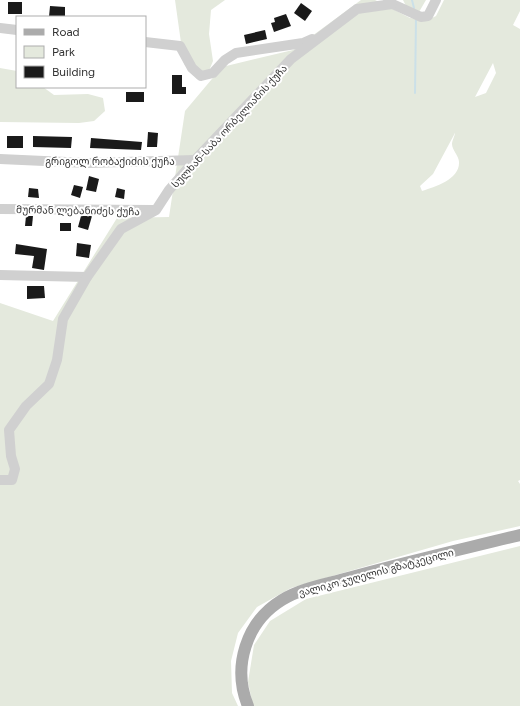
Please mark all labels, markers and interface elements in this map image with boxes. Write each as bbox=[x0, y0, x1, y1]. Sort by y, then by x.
legend bbox=[16, 16, 146, 88]
text: Road bbox=[52, 25, 80, 39]
text: Park bbox=[52, 45, 75, 59]
street label: სულხან-საბა ორბელიანის ქუჩა bbox=[169, 62, 290, 191]
text: Building bbox=[52, 65, 95, 79]
street label: გრიგოლ რობაქიძის ქუჩა bbox=[45, 155, 175, 168]
street label: მურმან ლებანიძეს ქუჩა bbox=[16, 203, 140, 218]
street label: ვალიკო ჯუღელის გზატკეცილი bbox=[297, 545, 455, 599]

